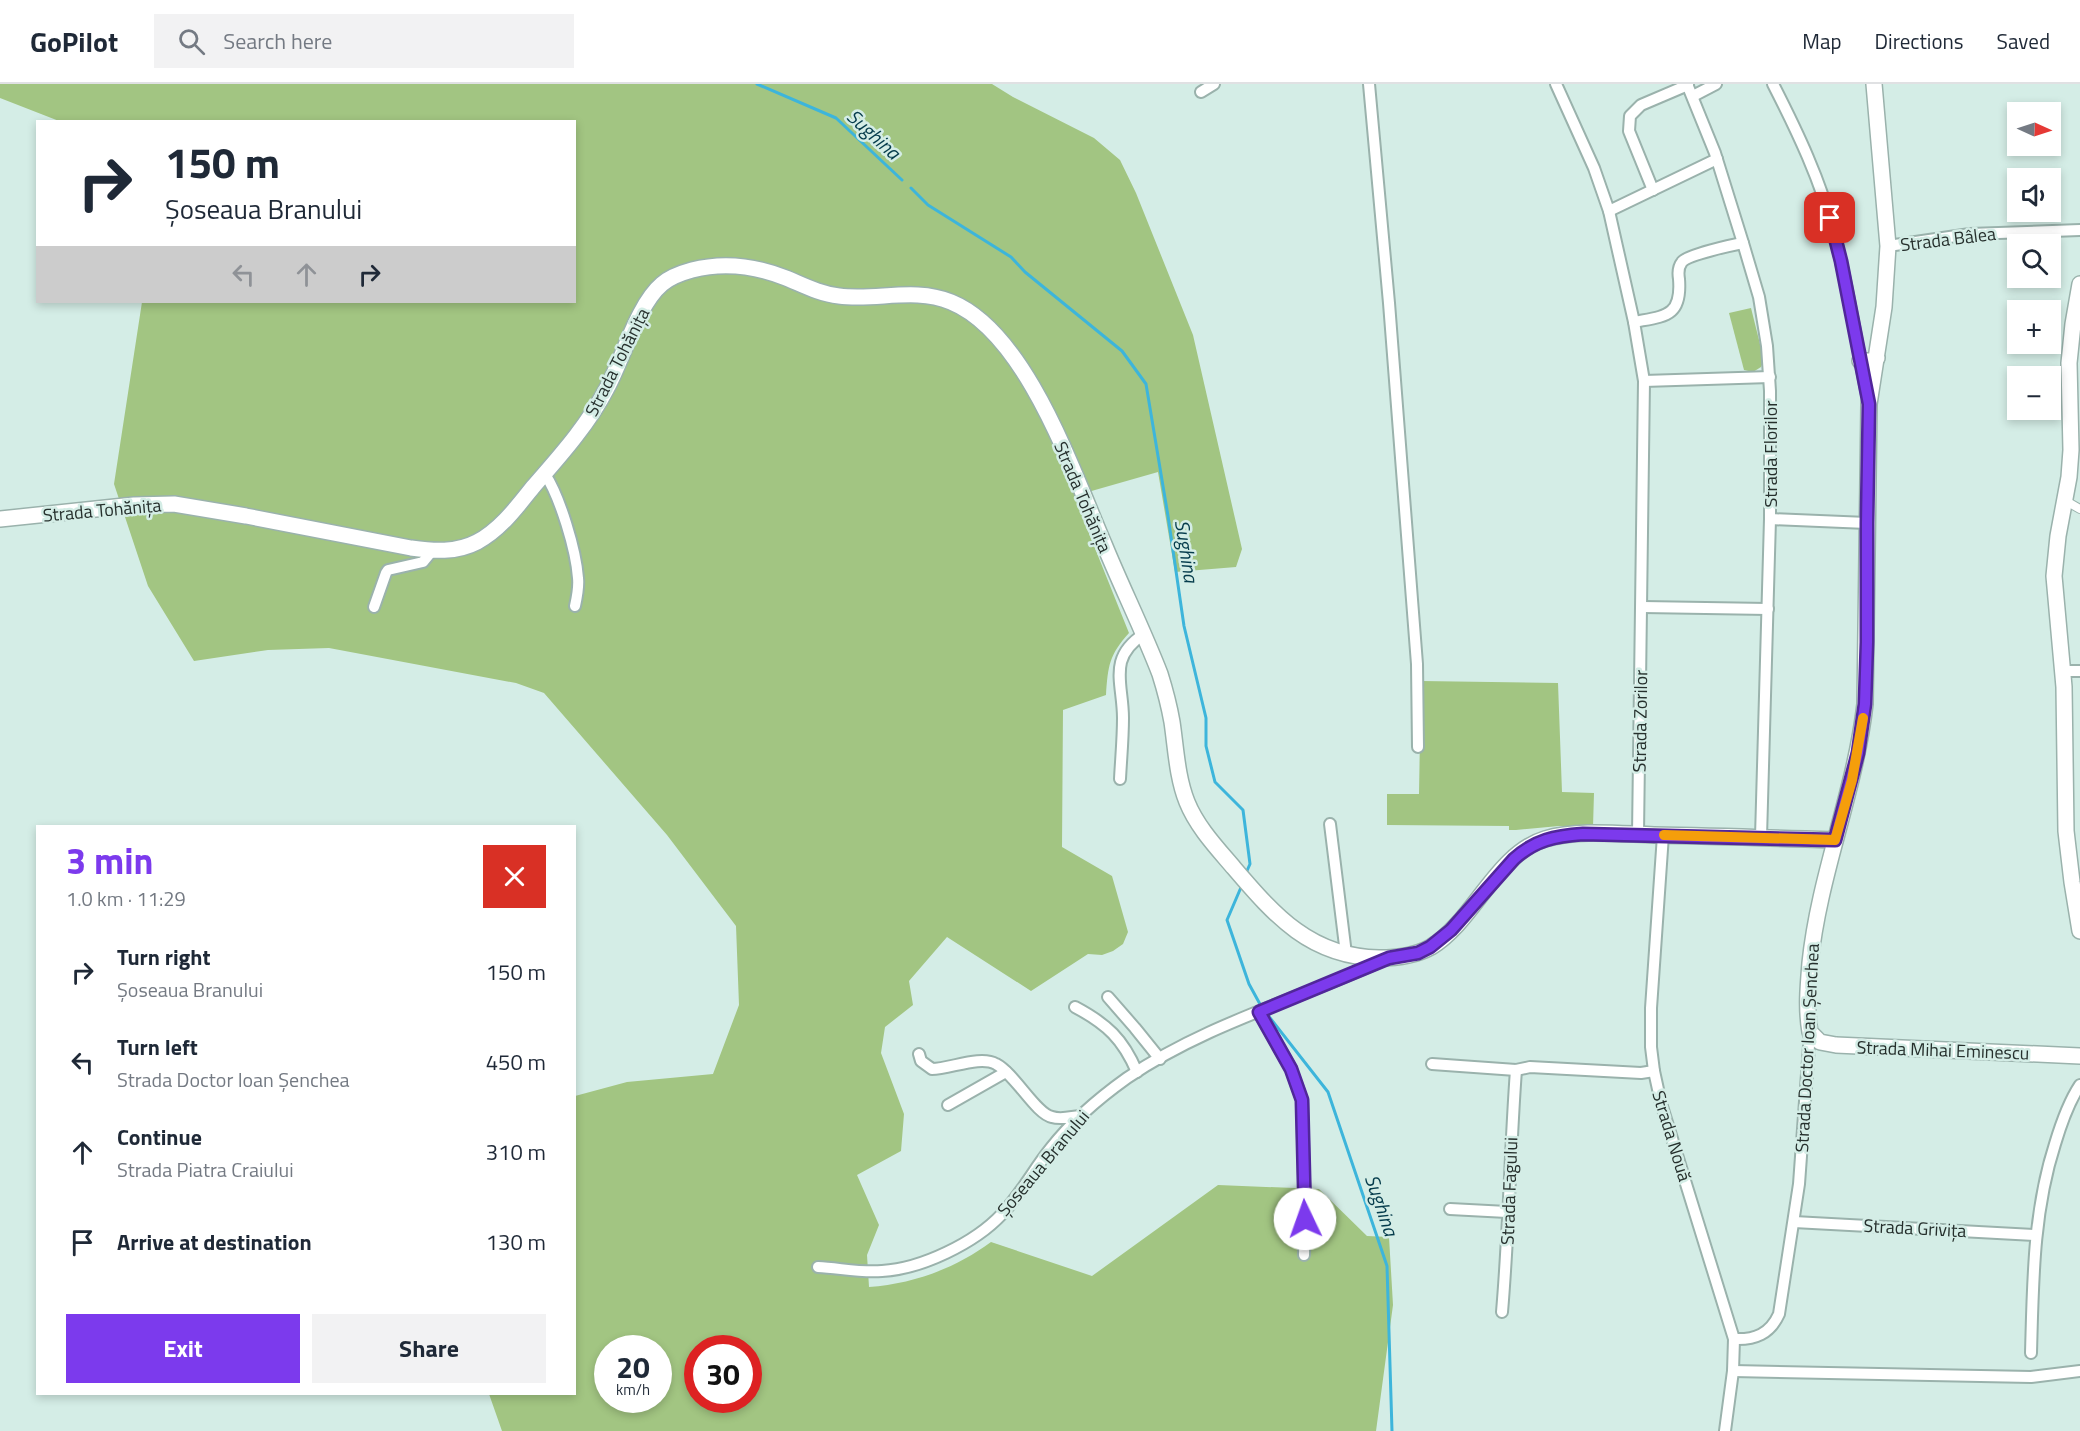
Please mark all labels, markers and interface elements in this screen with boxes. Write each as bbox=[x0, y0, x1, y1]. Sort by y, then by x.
search box bbox=[154, 14, 574, 68]
text: GoPilot bbox=[30, 20, 118, 63]
text: Search here bbox=[223, 24, 332, 58]
icon: search bbox=[175, 25, 208, 58]
text: Map bbox=[1802, 25, 1842, 57]
text: Directions bbox=[1875, 25, 1964, 57]
text: Saved bbox=[1997, 25, 2050, 57]
water label: Sughina bbox=[840, 101, 909, 167]
north arrow bbox=[2007, 102, 2061, 156]
map controls bbox=[2007, 102, 2061, 420]
text: 150 m bbox=[165, 130, 280, 194]
icon: right bbox=[66, 144, 144, 222]
button: sound bbox=[2007, 168, 2061, 222]
text: Șoseaua Branului bbox=[165, 188, 362, 229]
pin bbox=[1804, 192, 1855, 243]
icon: arrive bbox=[1813, 201, 1846, 234]
street label: Strada Bâlea bbox=[1899, 220, 1997, 258]
button: search bbox=[2007, 234, 2061, 288]
icon: left bbox=[227, 258, 260, 291]
icon: ahead bbox=[290, 258, 323, 291]
icon: right bbox=[353, 258, 386, 291]
button: + bbox=[2007, 300, 2061, 354]
street label: Strada Tohănița bbox=[578, 303, 656, 421]
button: − bbox=[2007, 366, 2061, 420]
street label: Strada Florilor bbox=[1757, 401, 1784, 507]
street label: Strada Tohănița bbox=[1047, 437, 1119, 557]
street label: Strada Tohănița bbox=[42, 491, 162, 529]
water label: Sughina bbox=[1167, 517, 1207, 586]
street label: Strada Zorilor bbox=[1626, 669, 1654, 773]
text: 3 min bbox=[66, 833, 153, 888]
button: close bbox=[483, 845, 546, 908]
text: 1.0 km · 11:29 bbox=[66, 883, 186, 914]
text: Turn right bbox=[117, 940, 211, 974]
street label: Strada Doctor Ioan Șenchea bbox=[1788, 943, 1826, 1153]
text: 150 m bbox=[486, 955, 546, 989]
icon: right bbox=[66, 956, 99, 989]
text: Șoseaua Branului bbox=[117, 974, 263, 1005]
text: Turn left bbox=[117, 1030, 198, 1064]
street label: Strada Mihai Eminescu bbox=[1856, 1033, 2030, 1067]
text: 450 m bbox=[486, 1045, 546, 1079]
icon: left bbox=[66, 1046, 99, 1079]
text: Strada Doctor Ioan Șenchea bbox=[117, 1064, 350, 1095]
street label: Strada Nouă bbox=[1645, 1087, 1699, 1185]
street label: Șoseaua Branului bbox=[990, 1104, 1096, 1222]
text: Continue bbox=[117, 1120, 202, 1154]
text: 310 m bbox=[486, 1135, 546, 1169]
icon: ahead bbox=[66, 1136, 99, 1169]
street label: Strada Fagului bbox=[1494, 1137, 1524, 1245]
text: Strada Piatra Craiului bbox=[117, 1154, 294, 1185]
water label: Sughina bbox=[1357, 1170, 1407, 1241]
position arrow bbox=[1273, 1187, 1337, 1251]
street label: Strada Grivița bbox=[1863, 1212, 1967, 1244]
text: Arrive at destination bbox=[117, 1225, 312, 1259]
text: 130 m bbox=[486, 1225, 546, 1259]
icon: arrive bbox=[66, 1226, 99, 1259]
button: Exit bbox=[66, 1314, 300, 1383]
button: Share bbox=[312, 1314, 546, 1383]
speed limit sign: 30 bbox=[684, 1335, 762, 1413]
text: 20 bbox=[616, 1344, 650, 1390]
text: km/h bbox=[616, 1378, 650, 1401]

